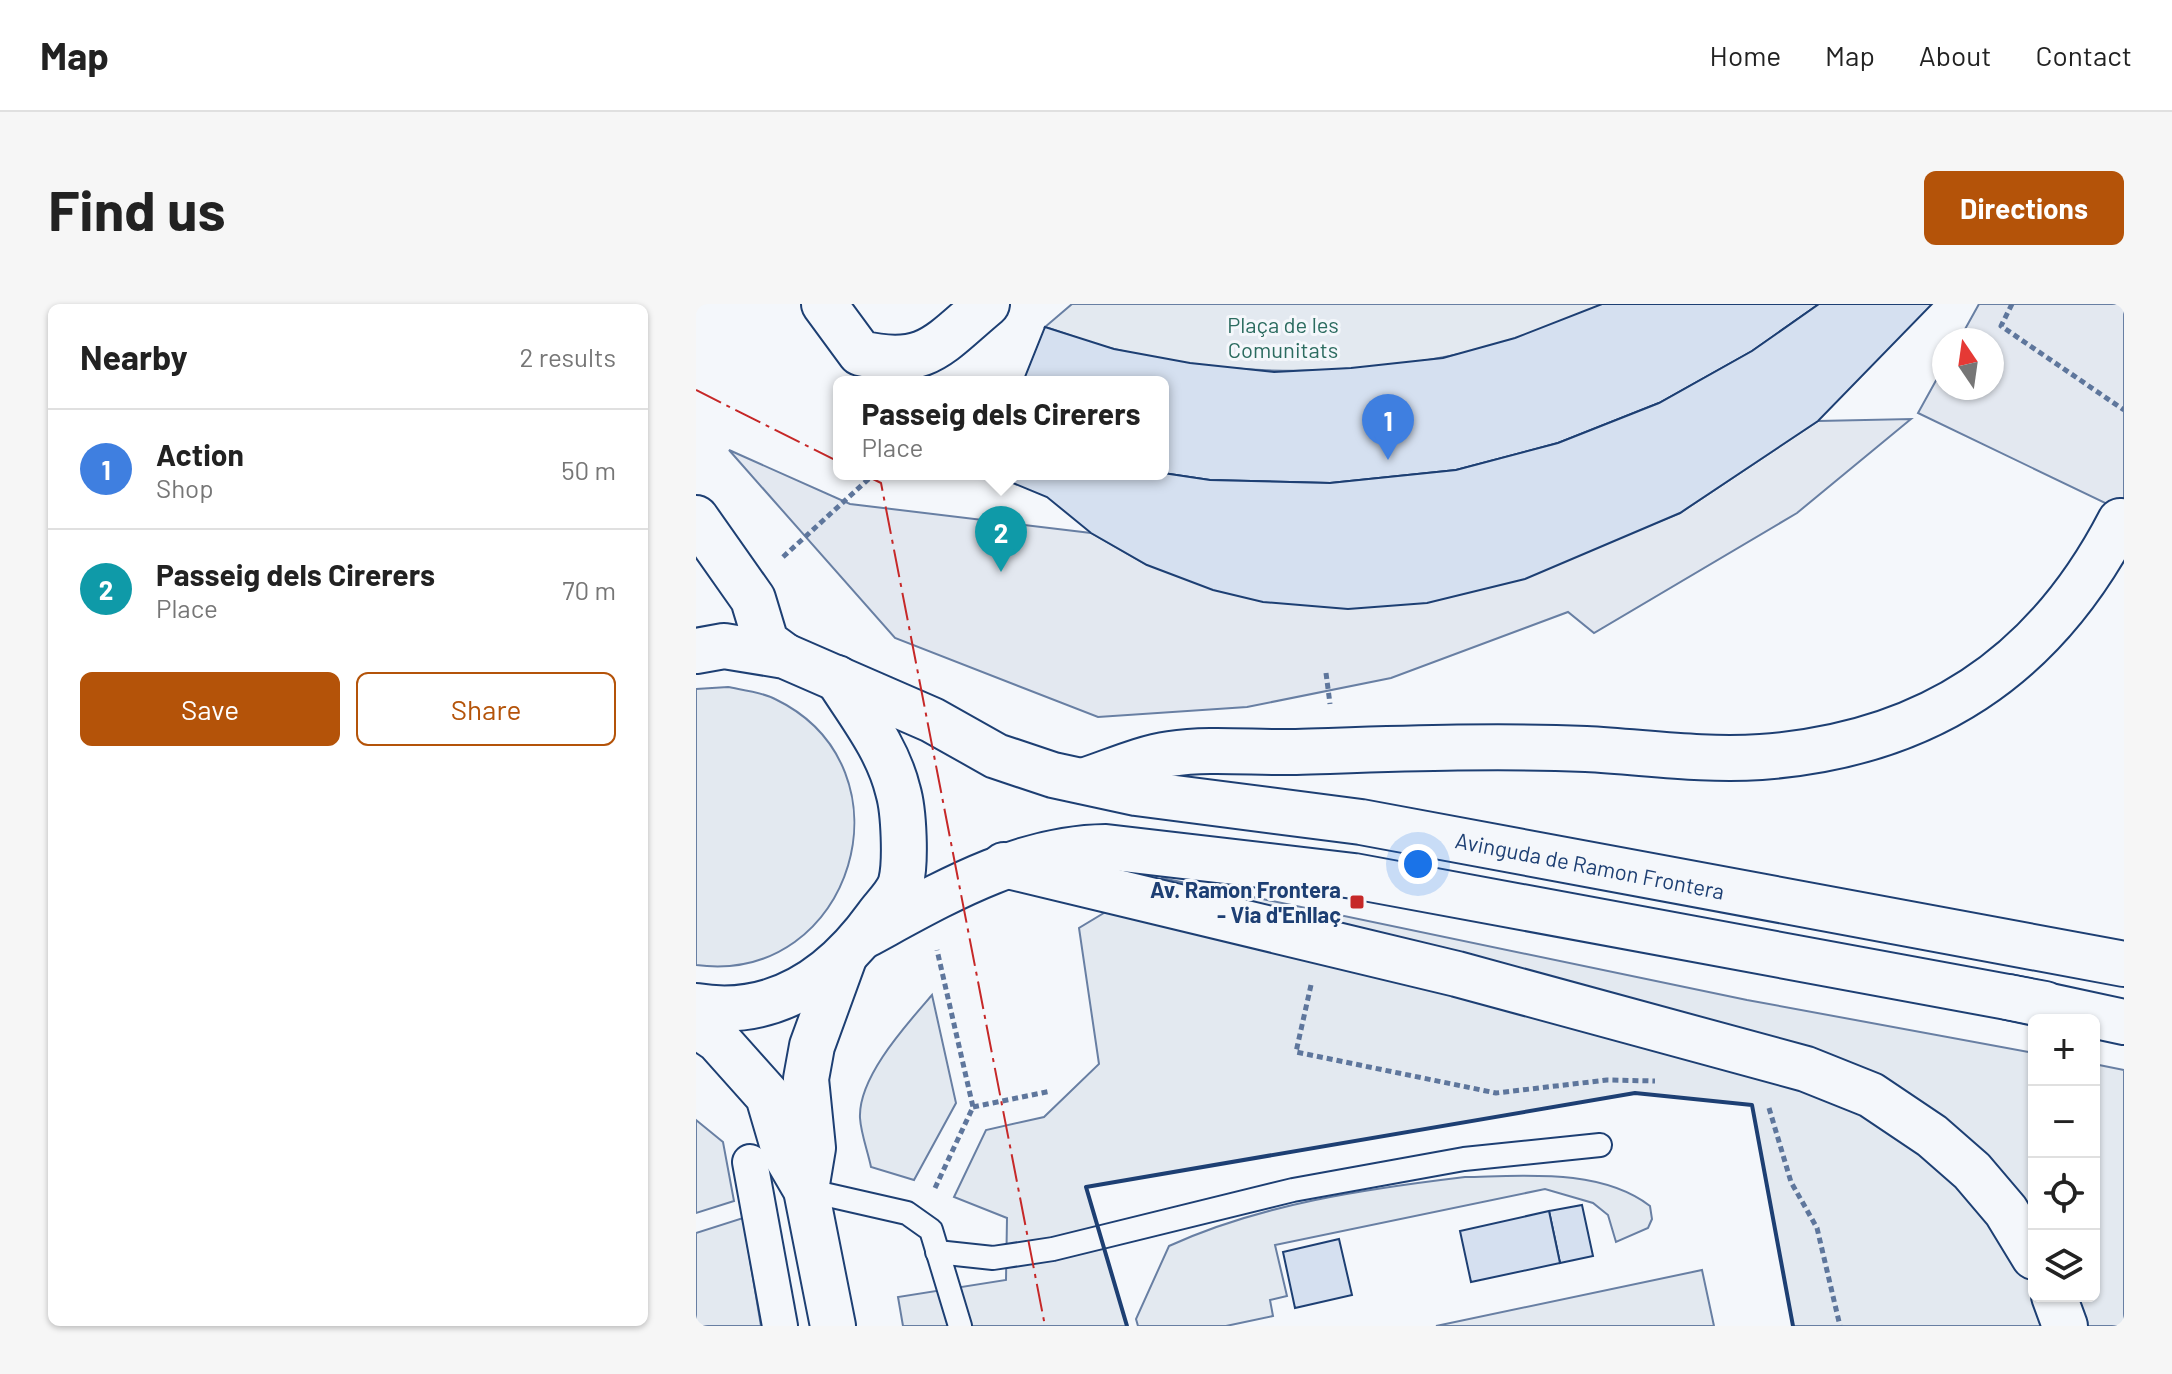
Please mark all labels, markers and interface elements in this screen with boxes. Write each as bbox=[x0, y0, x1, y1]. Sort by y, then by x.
text: Map bbox=[40, 32, 109, 78]
text: Home bbox=[1710, 38, 1781, 72]
text: Map bbox=[1825, 38, 1875, 72]
text: About bbox=[1919, 38, 1991, 72]
text: Contact bbox=[2035, 38, 2132, 72]
button: Directions bbox=[1924, 171, 2124, 245]
text: Find us bbox=[48, 175, 226, 242]
park label: Plaça de les Comunitats bbox=[1227, 311, 1339, 362]
north arrow bbox=[1932, 328, 2004, 400]
text: Nearby bbox=[80, 336, 188, 377]
text: 2 results bbox=[520, 341, 616, 372]
popup bbox=[833, 376, 1169, 480]
pin: 1 bbox=[1362, 394, 1414, 460]
text: Passeig dels Cirerers bbox=[861, 395, 1141, 431]
text: Place bbox=[861, 431, 923, 462]
text: Action bbox=[156, 436, 244, 472]
text: 1 bbox=[101, 454, 111, 485]
text: 50 m bbox=[561, 454, 616, 485]
text: Shop bbox=[156, 472, 214, 503]
pin: 2 bbox=[975, 506, 1027, 572]
text: Passeig dels Cirerers bbox=[156, 556, 435, 592]
text: 2 bbox=[99, 574, 113, 605]
text: 70 m bbox=[562, 574, 616, 605]
text: Place bbox=[156, 592, 218, 623]
button: Save bbox=[80, 672, 340, 746]
button: Share bbox=[356, 672, 616, 746]
street label: Avinguda de Ramon Frontera bbox=[1453, 826, 1727, 904]
your location bbox=[1398, 844, 1438, 884]
place label: Av. Ramon Frontera - Via d'Enllaç bbox=[1150, 876, 1341, 927]
marker: Av. Ramon Frontera - Via d'Enllaç bbox=[1348, 893, 1366, 911]
map controls bbox=[2028, 1014, 2100, 1302]
button: + bbox=[2028, 1014, 2100, 1086]
button: − bbox=[2028, 1086, 2100, 1158]
button: locate bbox=[2028, 1158, 2100, 1230]
button: layers bbox=[2028, 1230, 2100, 1302]

